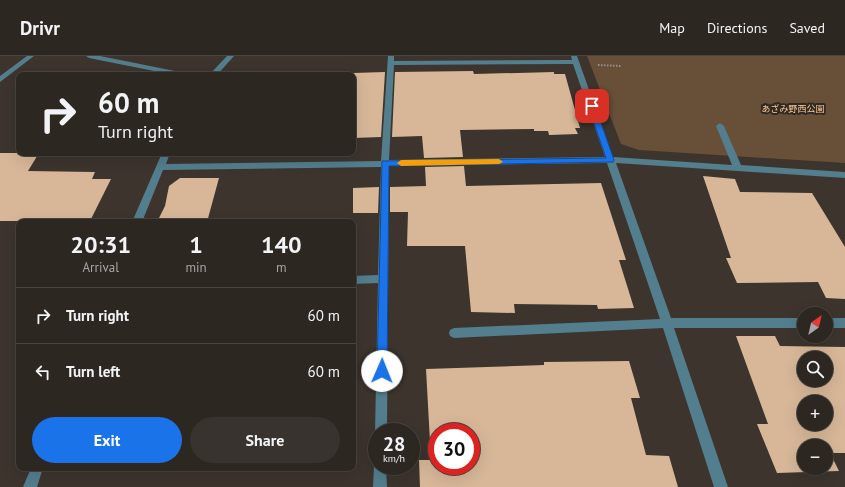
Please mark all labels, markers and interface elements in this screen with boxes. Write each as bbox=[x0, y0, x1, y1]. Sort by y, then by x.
text: Drivr bbox=[20, 16, 60, 40]
text: Map bbox=[659, 19, 685, 37]
text: Directions bbox=[707, 19, 767, 37]
text: Saved bbox=[789, 19, 825, 37]
text: 60 m bbox=[98, 84, 159, 121]
icon: right bbox=[32, 88, 84, 140]
pin bbox=[575, 89, 609, 123]
icon: arrive bbox=[581, 95, 603, 117]
park label: あざみ野西公園 bbox=[761, 103, 825, 114]
text: Turn right bbox=[98, 120, 173, 143]
text: 20:31 bbox=[70, 229, 131, 260]
text: 1 bbox=[189, 229, 203, 260]
text: 140 bbox=[261, 229, 302, 260]
text: Arrival bbox=[83, 259, 119, 276]
text: min bbox=[185, 259, 207, 276]
text: m bbox=[276, 259, 287, 276]
icon: right bbox=[32, 305, 54, 327]
text: Turn right bbox=[66, 306, 129, 325]
text: 60 m bbox=[307, 306, 340, 325]
north arrow bbox=[797, 307, 833, 343]
map controls bbox=[797, 307, 833, 475]
position arrow bbox=[361, 350, 403, 392]
button: search bbox=[797, 351, 833, 387]
icon: left bbox=[32, 361, 54, 383]
text: Turn left bbox=[66, 362, 120, 381]
text: 60 m bbox=[307, 362, 340, 381]
button: + bbox=[797, 395, 833, 431]
button: Exit bbox=[32, 417, 182, 463]
button: Share bbox=[190, 417, 340, 463]
speed limit sign: 30 bbox=[428, 423, 480, 475]
text: 28 bbox=[383, 431, 405, 457]
button: − bbox=[797, 439, 833, 475]
text: km/h bbox=[383, 452, 405, 465]

